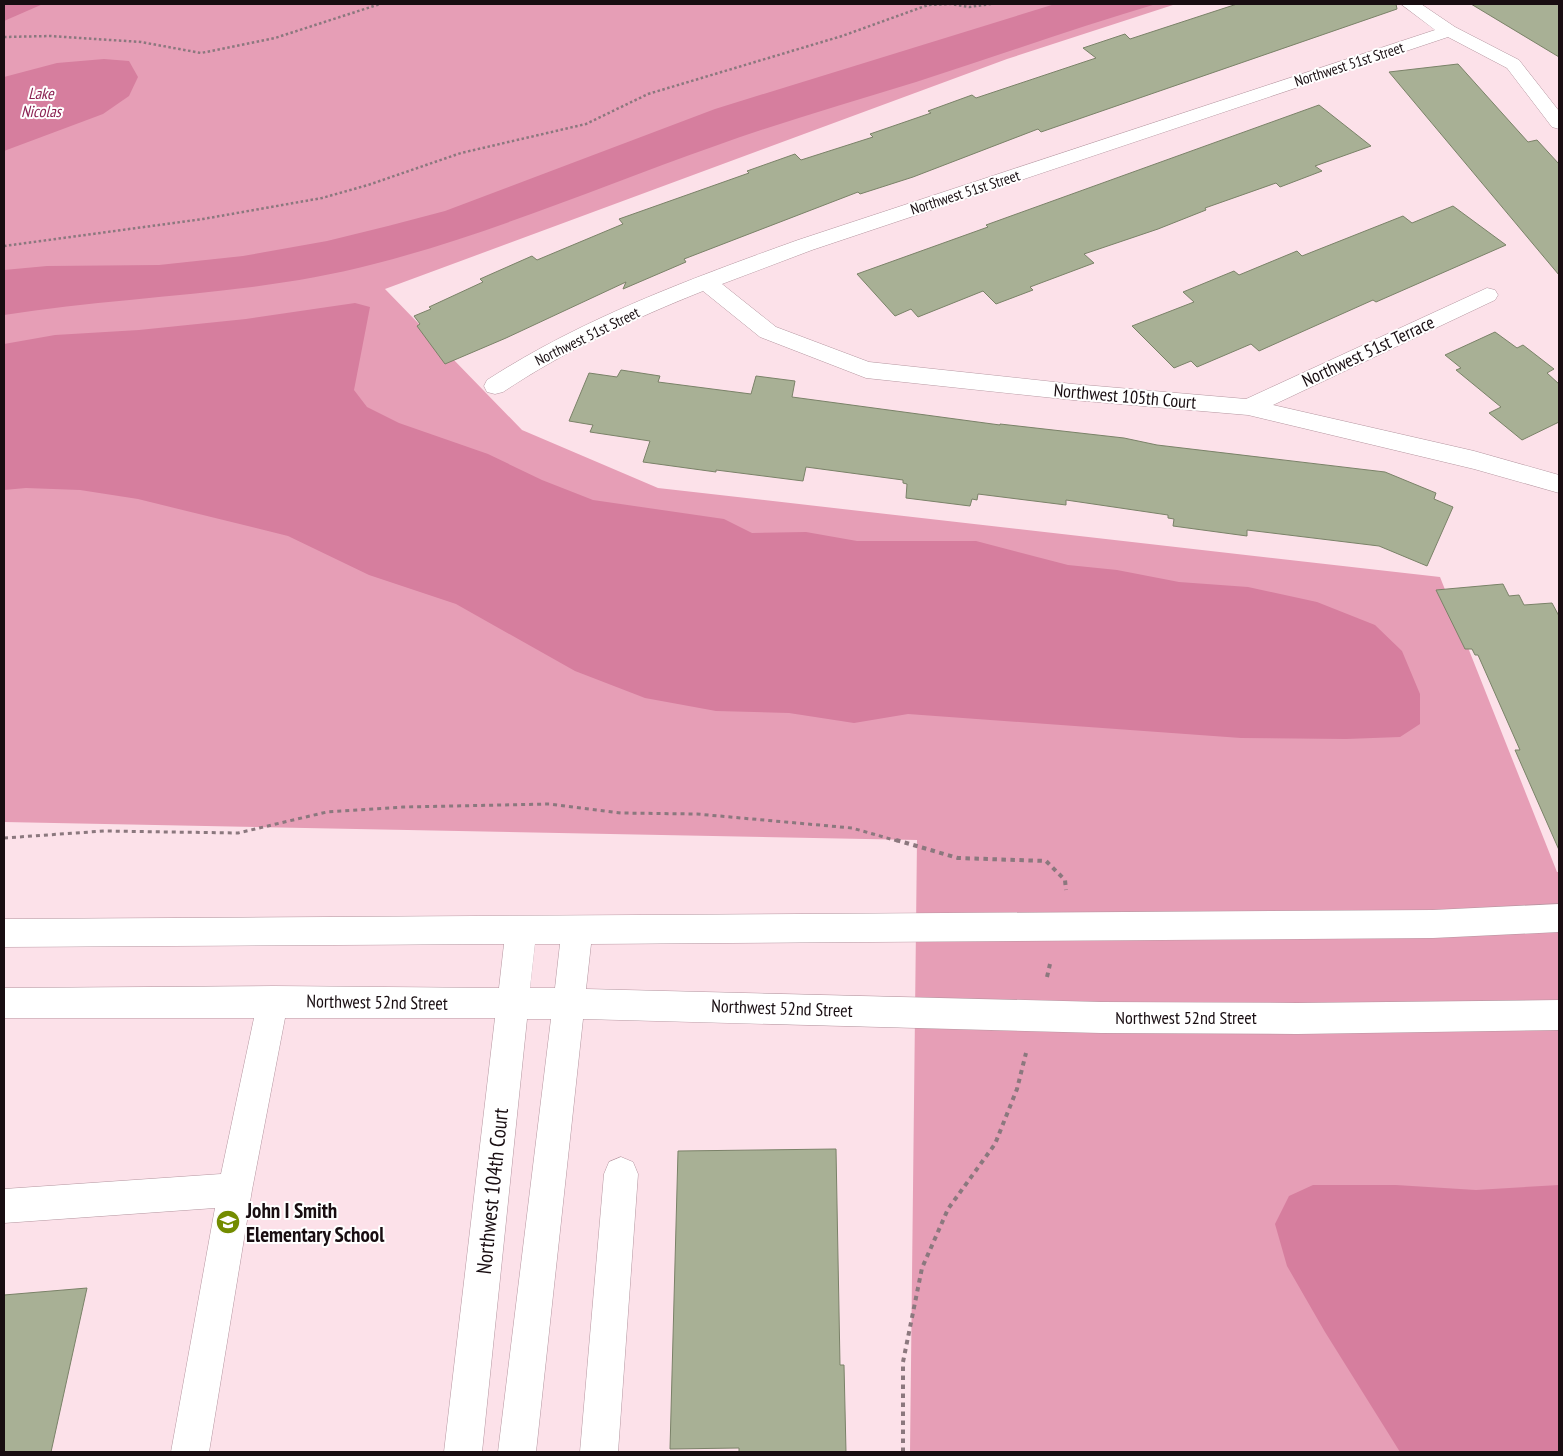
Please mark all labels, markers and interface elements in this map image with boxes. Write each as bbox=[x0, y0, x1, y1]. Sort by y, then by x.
street label: Northwest 51st Street bbox=[1292, 37, 1406, 91]
water label: Lake Nicolas bbox=[21, 83, 63, 121]
street label: Northwest 51st Street bbox=[908, 165, 1022, 219]
street label: Northwest 51st Street bbox=[532, 302, 642, 370]
street label: Northwest 51st Terrace bbox=[1298, 310, 1438, 392]
street label: Northwest 105th Court bbox=[1053, 378, 1197, 414]
street label: Northwest 52nd Street bbox=[306, 989, 448, 1015]
street label: Northwest 52nd Street bbox=[711, 994, 853, 1022]
street label: Northwest 52nd Street bbox=[1115, 1006, 1257, 1029]
street label: Northwest 104th Court bbox=[470, 1106, 514, 1275]
place label: John I Smith Elementary School bbox=[245, 1197, 385, 1248]
school or university icon: John I Smith Elementary School bbox=[215, 1209, 241, 1235]

